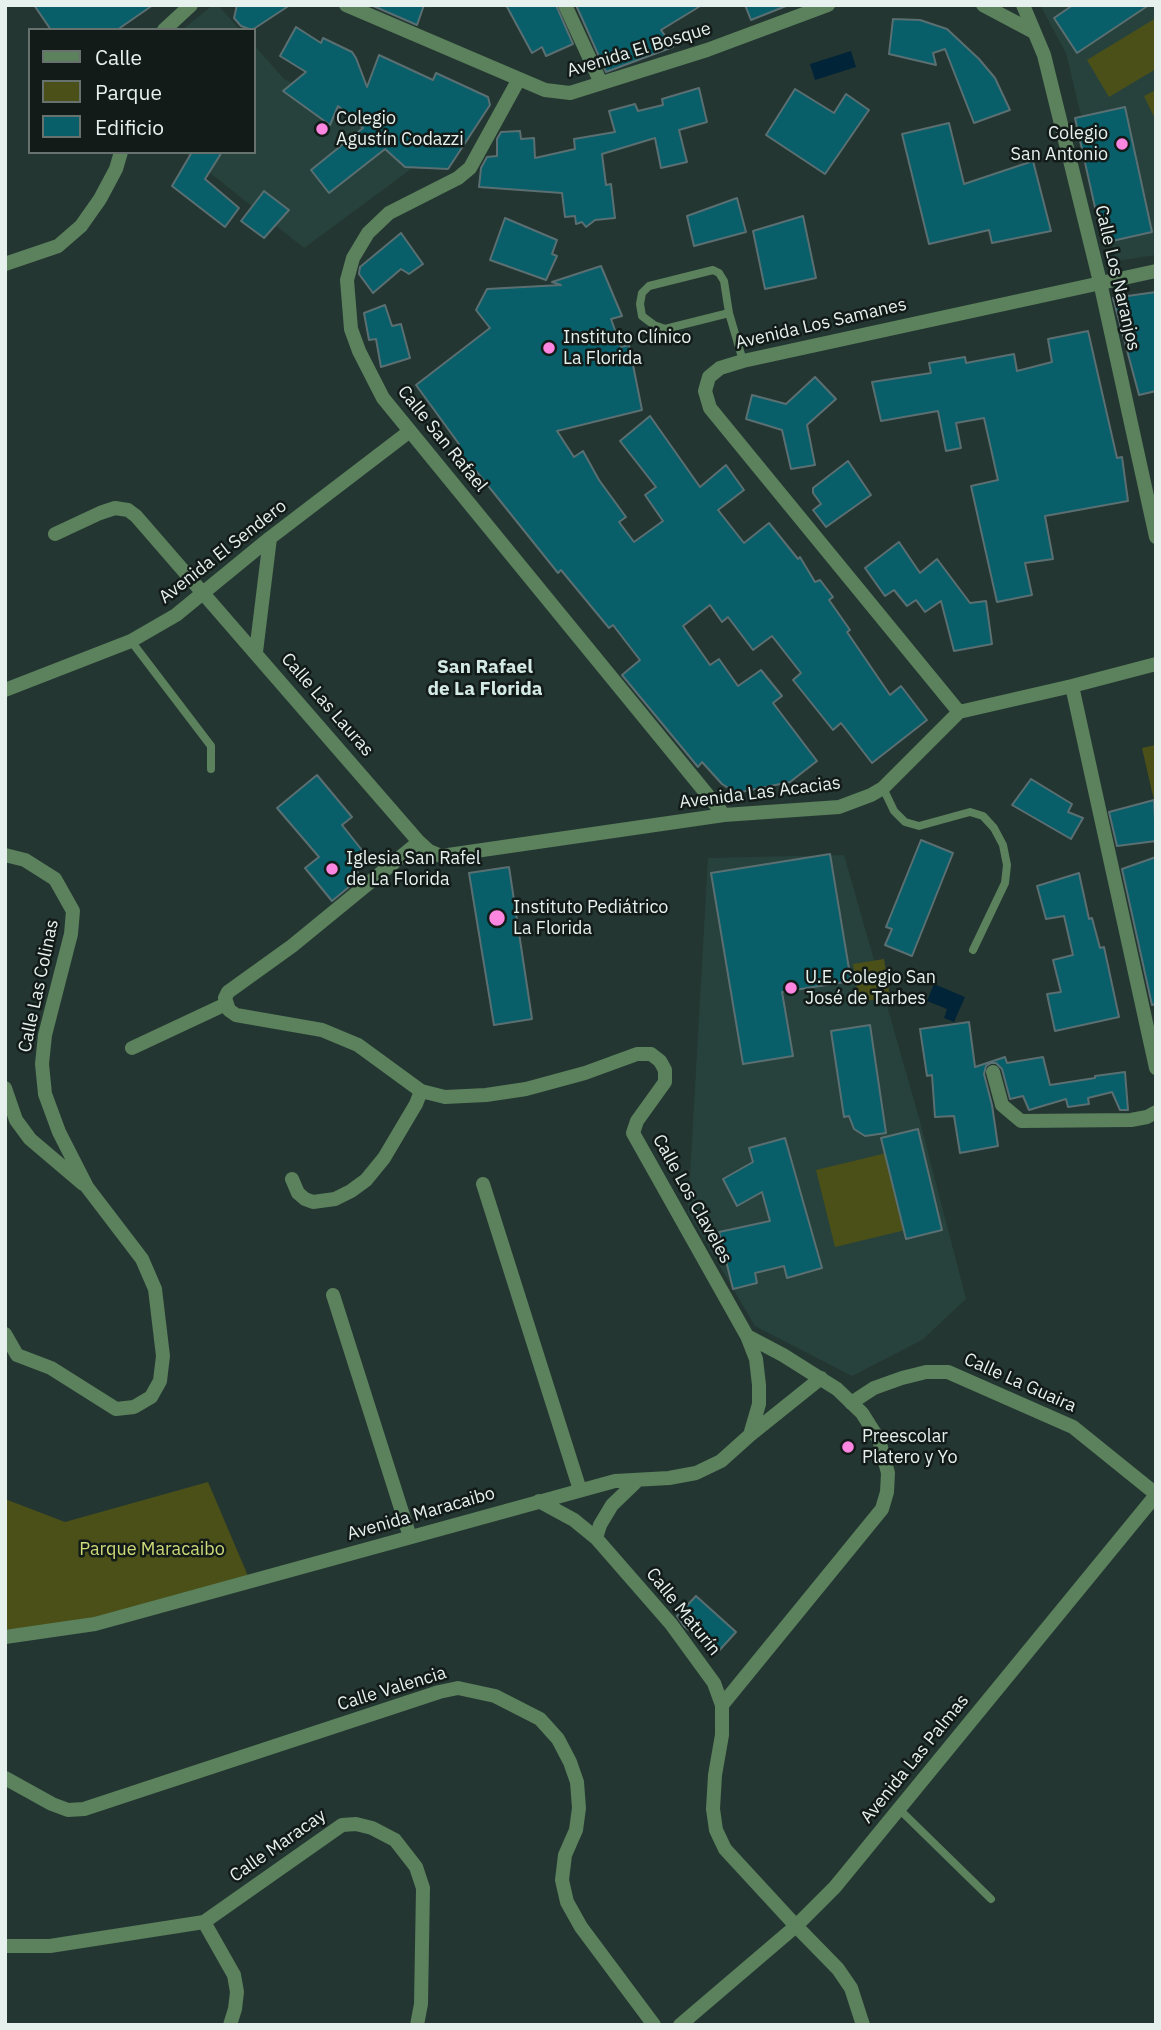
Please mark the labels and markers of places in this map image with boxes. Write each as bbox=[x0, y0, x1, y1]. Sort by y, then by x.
place label: Colegio Agustín Codazzi bbox=[336, 108, 464, 150]
marker: Colegio Agustín Codazzi bbox=[314, 121, 330, 137]
place label: Colegio San Antonio bbox=[1011, 123, 1108, 166]
marker: Colegio San Antonio bbox=[1114, 136, 1130, 152]
place label: Instituto Clínico La Florida bbox=[563, 327, 691, 370]
marker: Instituto Clínico La Florida bbox=[541, 340, 557, 356]
place label: Iglesia San Rafel de La Florida bbox=[346, 848, 481, 890]
marker: Iglesia San Rafel de La Florida bbox=[324, 861, 340, 877]
place label: Instituto Pediátrico La Florida bbox=[513, 897, 668, 940]
marker: Instituto Pediátrico La Florida bbox=[487, 908, 507, 928]
place label: U.E. Colegio San José de Tarbes bbox=[805, 967, 936, 1010]
marker: U.E. Colegio San José de Tarbes bbox=[783, 980, 799, 996]
place label: Preescolar Platero y Yo bbox=[862, 1426, 957, 1468]
marker: Preescolar Platero y Yo bbox=[840, 1439, 856, 1455]

